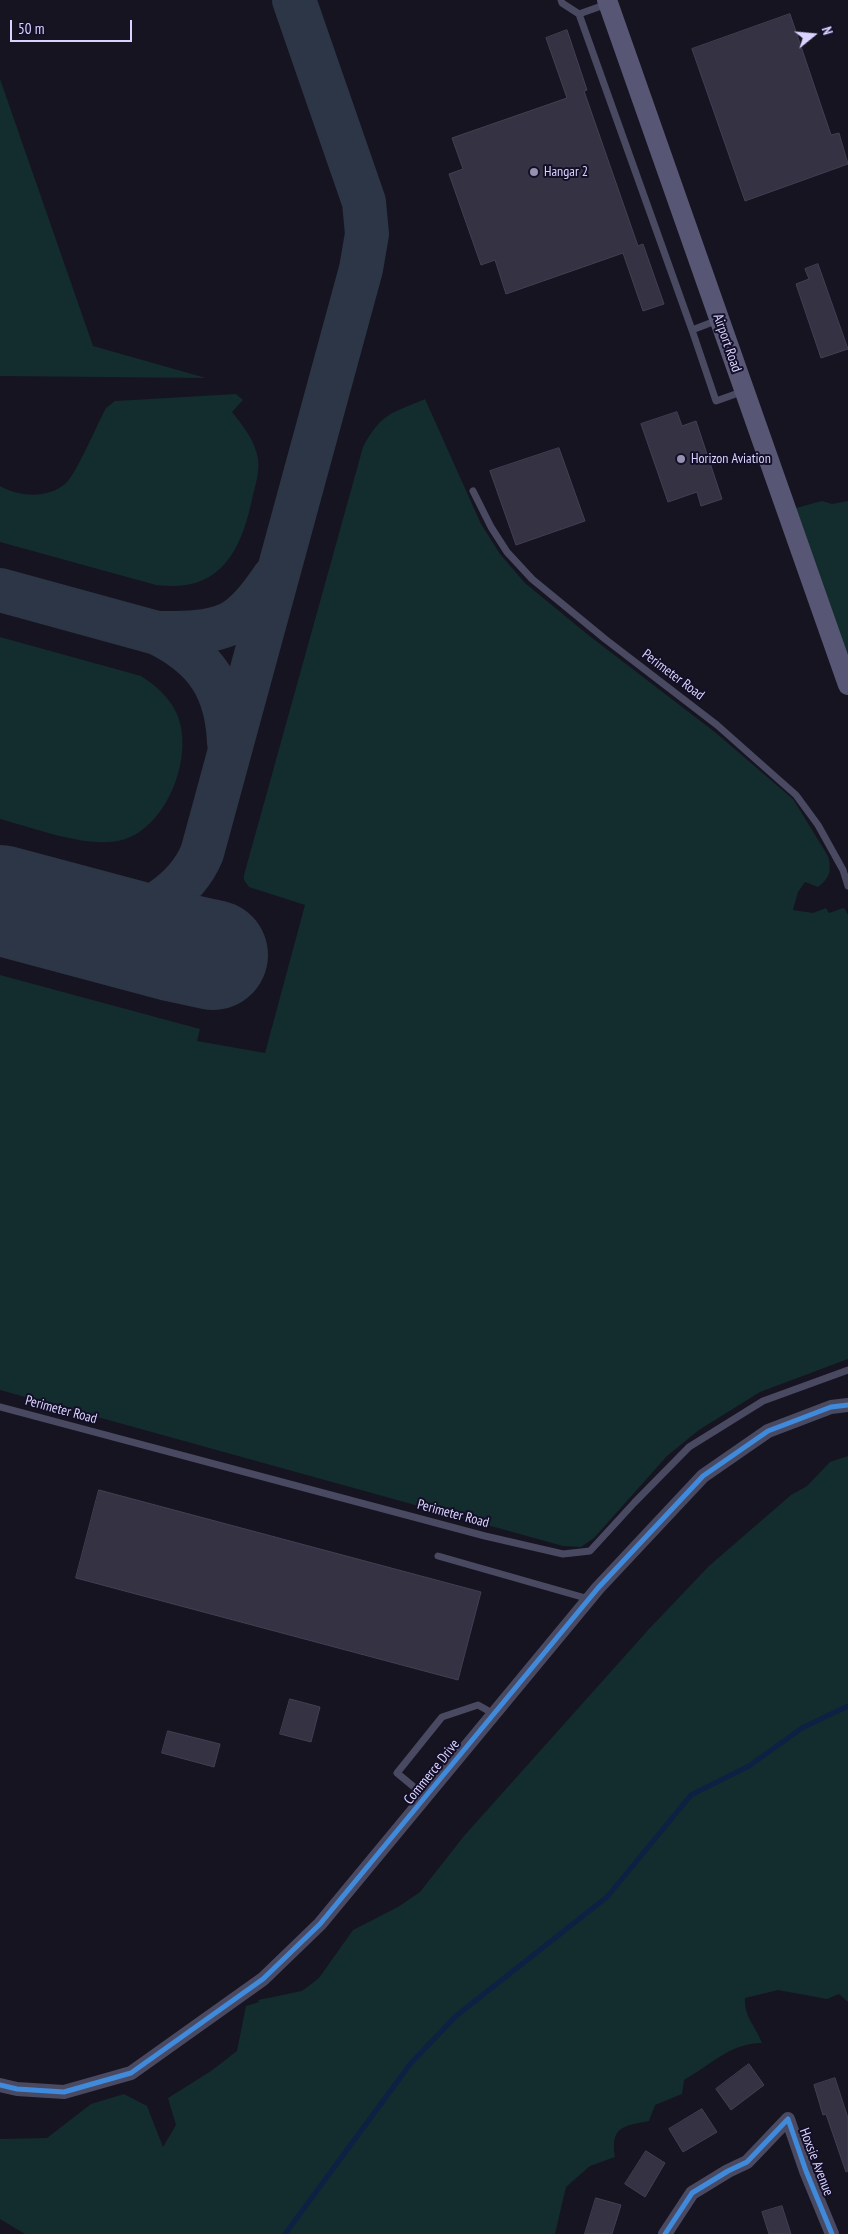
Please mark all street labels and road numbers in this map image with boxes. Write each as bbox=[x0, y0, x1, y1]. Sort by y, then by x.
street label: Airport Road bbox=[709, 312, 745, 374]
street label: Perimeter Road bbox=[639, 646, 707, 704]
street label: Perimeter Road bbox=[23, 1392, 99, 1428]
street label: Perimeter Road bbox=[415, 1496, 491, 1532]
street label: Commerce Drive bbox=[401, 1736, 463, 1808]
street label: Hoxsie Avenue bbox=[795, 2126, 837, 2198]

